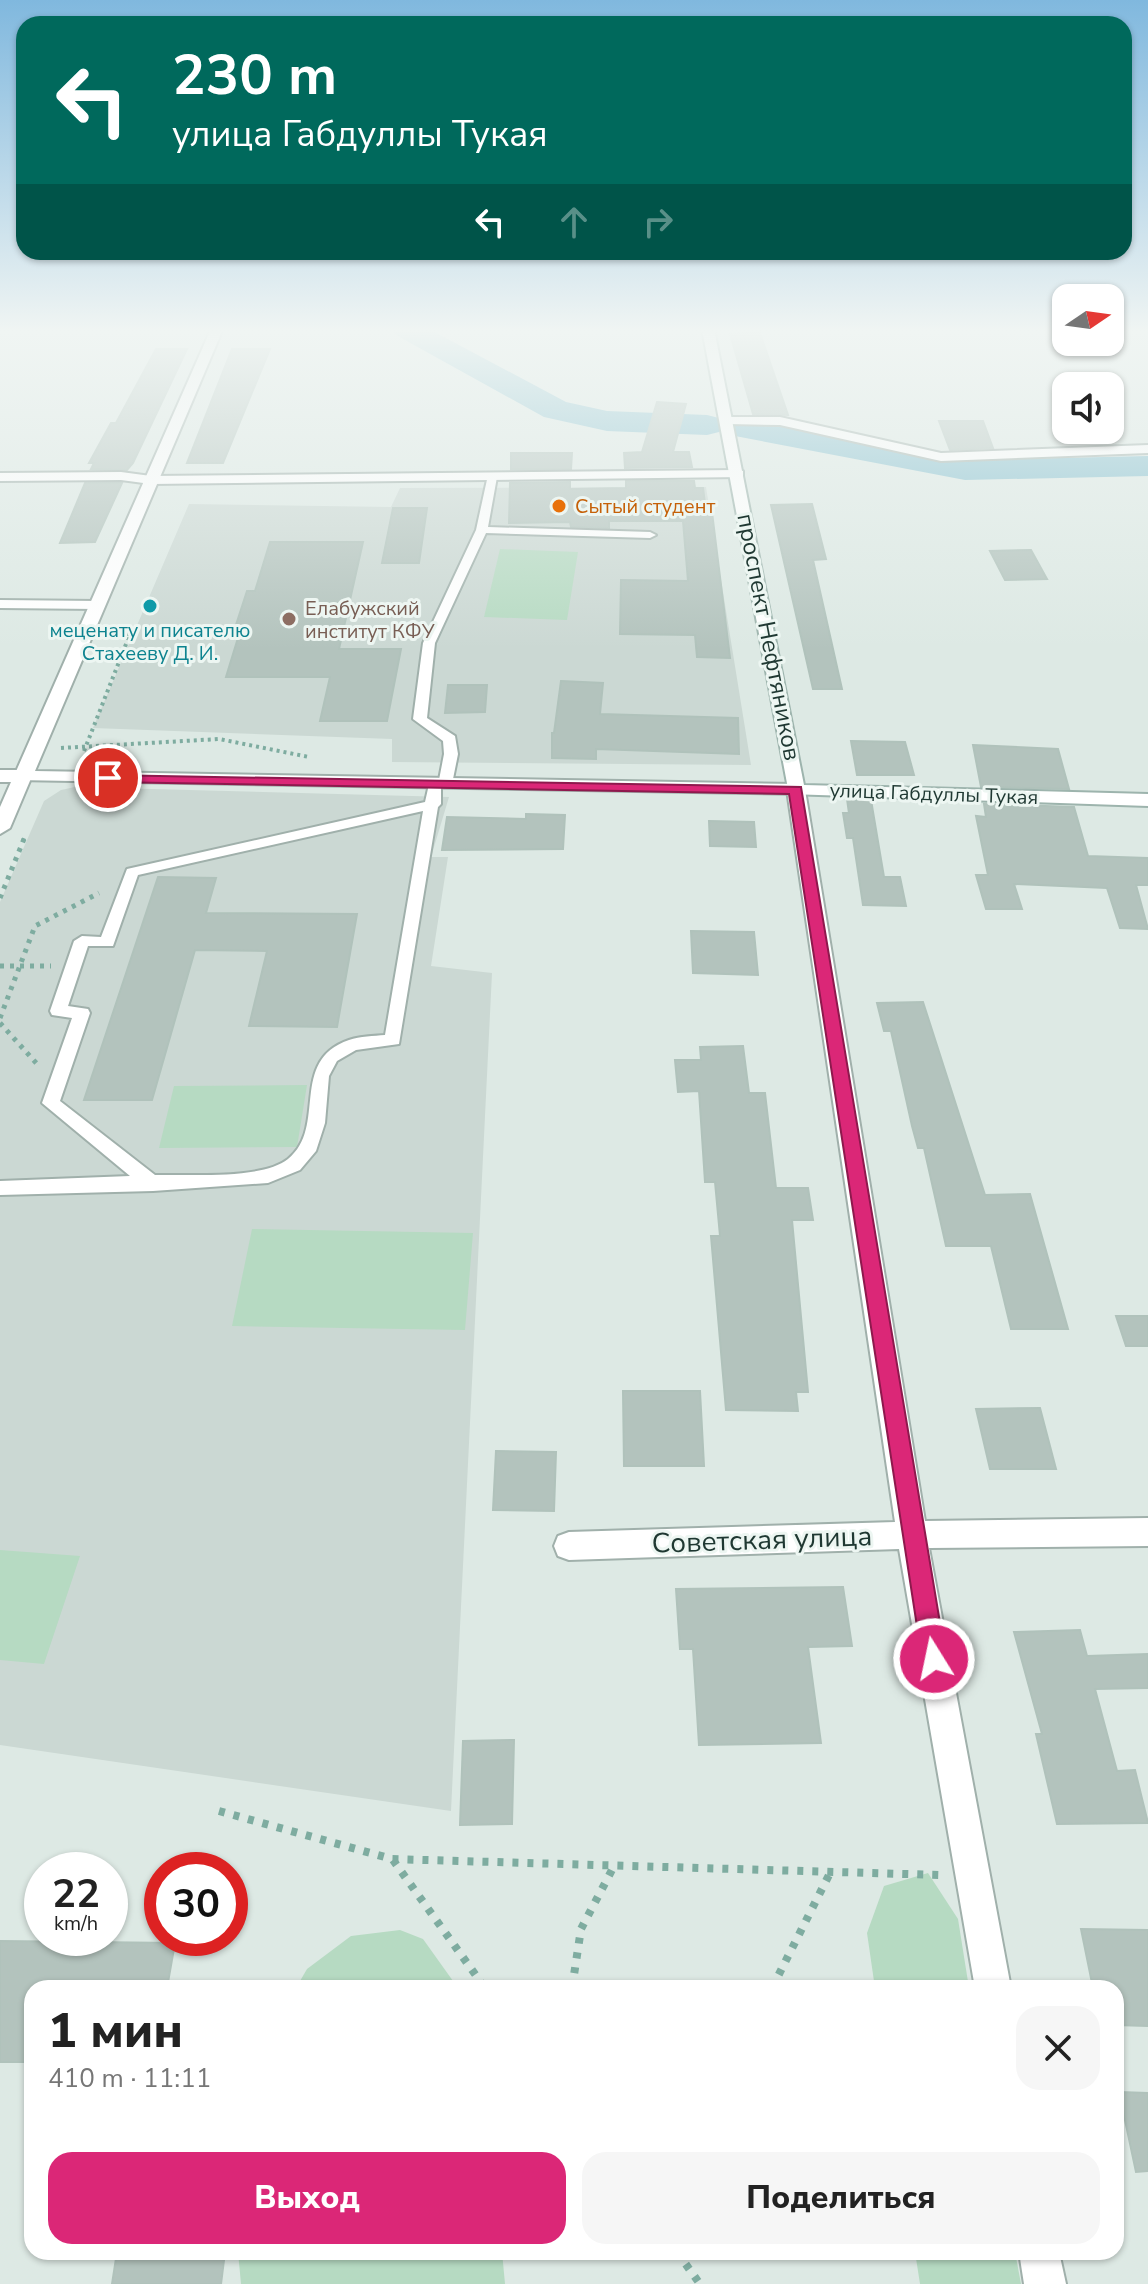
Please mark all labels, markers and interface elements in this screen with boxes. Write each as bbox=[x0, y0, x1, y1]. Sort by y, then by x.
text: 230 m bbox=[172, 37, 337, 114]
icon: left bbox=[40, 48, 144, 152]
text: улица Габдуллы Тукая bbox=[172, 110, 548, 159]
icon: left bbox=[468, 200, 512, 244]
icon: ahead bbox=[552, 200, 596, 244]
icon: right bbox=[636, 200, 680, 244]
north arrow bbox=[1052, 284, 1124, 356]
map controls bbox=[1052, 284, 1124, 444]
button: sound bbox=[1052, 372, 1124, 444]
place label: Сытый студент bbox=[575, 493, 715, 520]
marker: Сытый студент bbox=[550, 497, 568, 515]
street label: проспект Нефтяников bbox=[729, 511, 809, 763]
place label: Елабужский институт КФУ bbox=[305, 595, 435, 645]
marker: меценату и писателю Стахееву Д. И. bbox=[141, 597, 159, 615]
marker: Елабужский институт КФУ bbox=[280, 610, 298, 628]
place label: меценату и писателю Стахееву Д. И. bbox=[50, 617, 250, 667]
pin bbox=[74, 744, 142, 812]
icon: arrive bbox=[86, 756, 130, 800]
street label: улица Габдуллы Тукая bbox=[829, 777, 1039, 811]
street label: Советская улица bbox=[651, 1517, 873, 1563]
position arrow bbox=[892, 1617, 976, 1701]
speed limit sign: 30 bbox=[144, 1852, 248, 1956]
text: 22 bbox=[52, 1867, 100, 1921]
text: km/h bbox=[54, 1910, 98, 1937]
text: 1 мин bbox=[48, 1998, 183, 2064]
button: close bbox=[1016, 2006, 1100, 2090]
text: 410 m · 11:11 bbox=[48, 2061, 211, 2096]
button: Выход bbox=[48, 2152, 566, 2244]
button: Поделиться bbox=[582, 2152, 1100, 2244]

